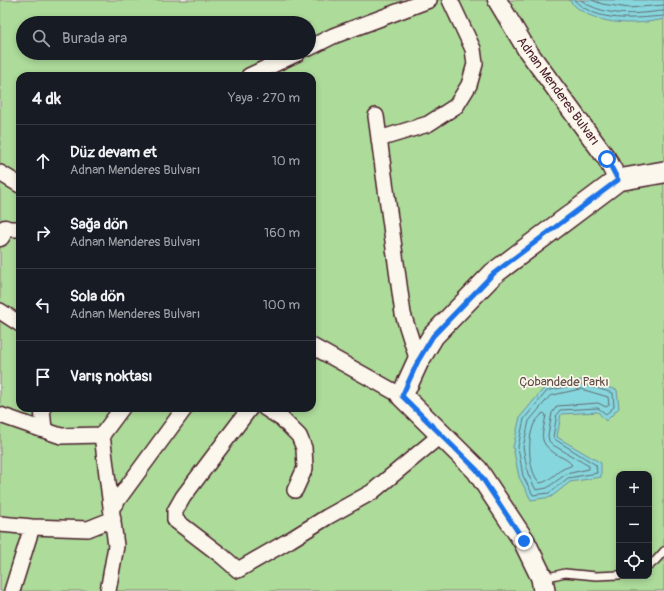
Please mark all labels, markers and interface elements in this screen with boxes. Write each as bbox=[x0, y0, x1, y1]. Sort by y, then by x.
search box bbox=[16, 16, 316, 60]
icon: search bbox=[30, 27, 52, 49]
text: Burada ara bbox=[62, 29, 127, 48]
street label: Adnan Menderes Bulvarı bbox=[513, 34, 603, 148]
text: 4 dk bbox=[32, 88, 61, 109]
text: Yaya · 270 m bbox=[228, 90, 300, 106]
text: Düz devam et bbox=[70, 143, 157, 162]
icon: ahead bbox=[32, 150, 54, 172]
route start bbox=[598, 150, 616, 168]
text: 10 m bbox=[272, 153, 300, 169]
text: Adnan Menderes Bulvarı bbox=[70, 162, 200, 178]
text: Sağa dön bbox=[70, 215, 128, 234]
icon: right bbox=[32, 222, 54, 244]
text: 160 m bbox=[264, 225, 300, 241]
text: Adnan Menderes Bulvarı bbox=[70, 234, 200, 250]
text: Sola dön bbox=[70, 287, 125, 306]
icon: left bbox=[32, 294, 54, 316]
text: 100 m bbox=[263, 297, 300, 313]
text: Adnan Menderes Bulvarı bbox=[70, 306, 200, 322]
icon: arrive bbox=[32, 366, 54, 388]
text: Varış noktası bbox=[70, 367, 152, 386]
park label: Çobandede Parkı bbox=[519, 374, 609, 390]
map controls bbox=[616, 471, 652, 579]
button: + bbox=[616, 471, 652, 507]
button: − bbox=[616, 507, 652, 543]
route end bbox=[515, 532, 533, 550]
button: locate bbox=[616, 543, 652, 579]

